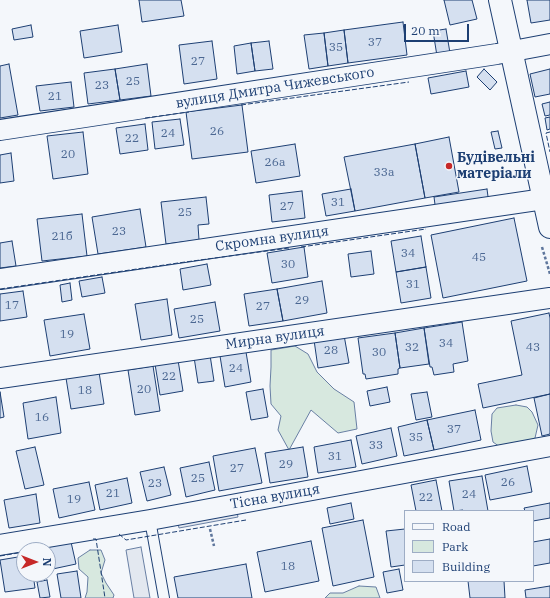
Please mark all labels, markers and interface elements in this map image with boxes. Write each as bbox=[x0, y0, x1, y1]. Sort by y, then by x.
scale bar bbox=[406, 16, 471, 42]
text: 20 m bbox=[411, 23, 440, 38]
house number: 37 bbox=[368, 36, 382, 50]
house number: 35 bbox=[329, 41, 343, 55]
house number: 27 bbox=[191, 55, 205, 69]
street label: вулиця Дмитра Чижевського bbox=[175, 64, 375, 112]
house number: 25 bbox=[126, 75, 140, 89]
house number: 23 bbox=[95, 79, 109, 93]
house number: 21 bbox=[48, 90, 62, 104]
house number: 26 bbox=[210, 125, 224, 139]
house number: 24 bbox=[161, 127, 175, 141]
house number: 22 bbox=[125, 132, 139, 146]
house number: 20 bbox=[61, 148, 75, 162]
place label: Будівельні матеріали bbox=[457, 150, 535, 182]
house number: 26а bbox=[265, 156, 285, 170]
marker: Будівельні матеріали bbox=[444, 161, 454, 171]
house number: 33а bbox=[374, 166, 394, 180]
house number: 31 bbox=[331, 196, 345, 210]
house number: 27 bbox=[280, 200, 294, 214]
house number: 25 bbox=[178, 206, 192, 220]
street label: Скромна вулиця bbox=[214, 223, 330, 255]
house number: 23 bbox=[112, 225, 126, 239]
house number: 21б bbox=[52, 230, 72, 244]
house number: 34 bbox=[401, 247, 415, 261]
house number: 45 bbox=[472, 251, 486, 265]
house number: 30 bbox=[281, 258, 295, 272]
house number: 31 bbox=[406, 278, 420, 292]
house number: 29 bbox=[295, 294, 309, 308]
house number: 17 bbox=[5, 299, 19, 313]
house number: 27 bbox=[256, 300, 270, 314]
house number: 25 bbox=[190, 313, 204, 327]
street label: Мирна вулиця bbox=[224, 323, 326, 353]
house number: 19 bbox=[60, 328, 74, 342]
house number: 34 bbox=[439, 337, 453, 351]
house number: 32 bbox=[405, 341, 419, 355]
house number: 43 bbox=[526, 341, 540, 355]
house number: 28 bbox=[324, 344, 338, 358]
house number: 30 bbox=[372, 346, 386, 360]
house number: 24 bbox=[229, 362, 243, 376]
house number: 22 bbox=[162, 370, 176, 384]
house number: 20 bbox=[137, 383, 151, 397]
house number: 18 bbox=[78, 384, 92, 398]
house number: 16 bbox=[35, 411, 49, 425]
house number: 37 bbox=[447, 423, 461, 437]
house number: 35 bbox=[409, 431, 423, 445]
house number: 33 bbox=[369, 439, 383, 453]
house number: 31 bbox=[328, 450, 342, 464]
house number: 29 bbox=[279, 458, 293, 472]
house number: 27 bbox=[230, 462, 244, 476]
house number: 25 bbox=[191, 472, 205, 486]
house number: 26 bbox=[501, 476, 515, 490]
house number: 23 bbox=[148, 477, 162, 491]
street label: Тісна вулиця bbox=[229, 481, 321, 513]
house number: 21 bbox=[106, 487, 120, 501]
house number: 24 bbox=[462, 488, 476, 502]
house number: 22 bbox=[419, 491, 433, 505]
house number: 19 bbox=[67, 493, 81, 507]
legend bbox=[404, 510, 534, 582]
text: Road bbox=[442, 519, 471, 534]
text: Park bbox=[442, 539, 468, 554]
north arrow bbox=[16, 542, 56, 582]
text: N bbox=[40, 558, 54, 566]
text: Building bbox=[442, 559, 490, 574]
house number: 18 bbox=[281, 560, 295, 574]

